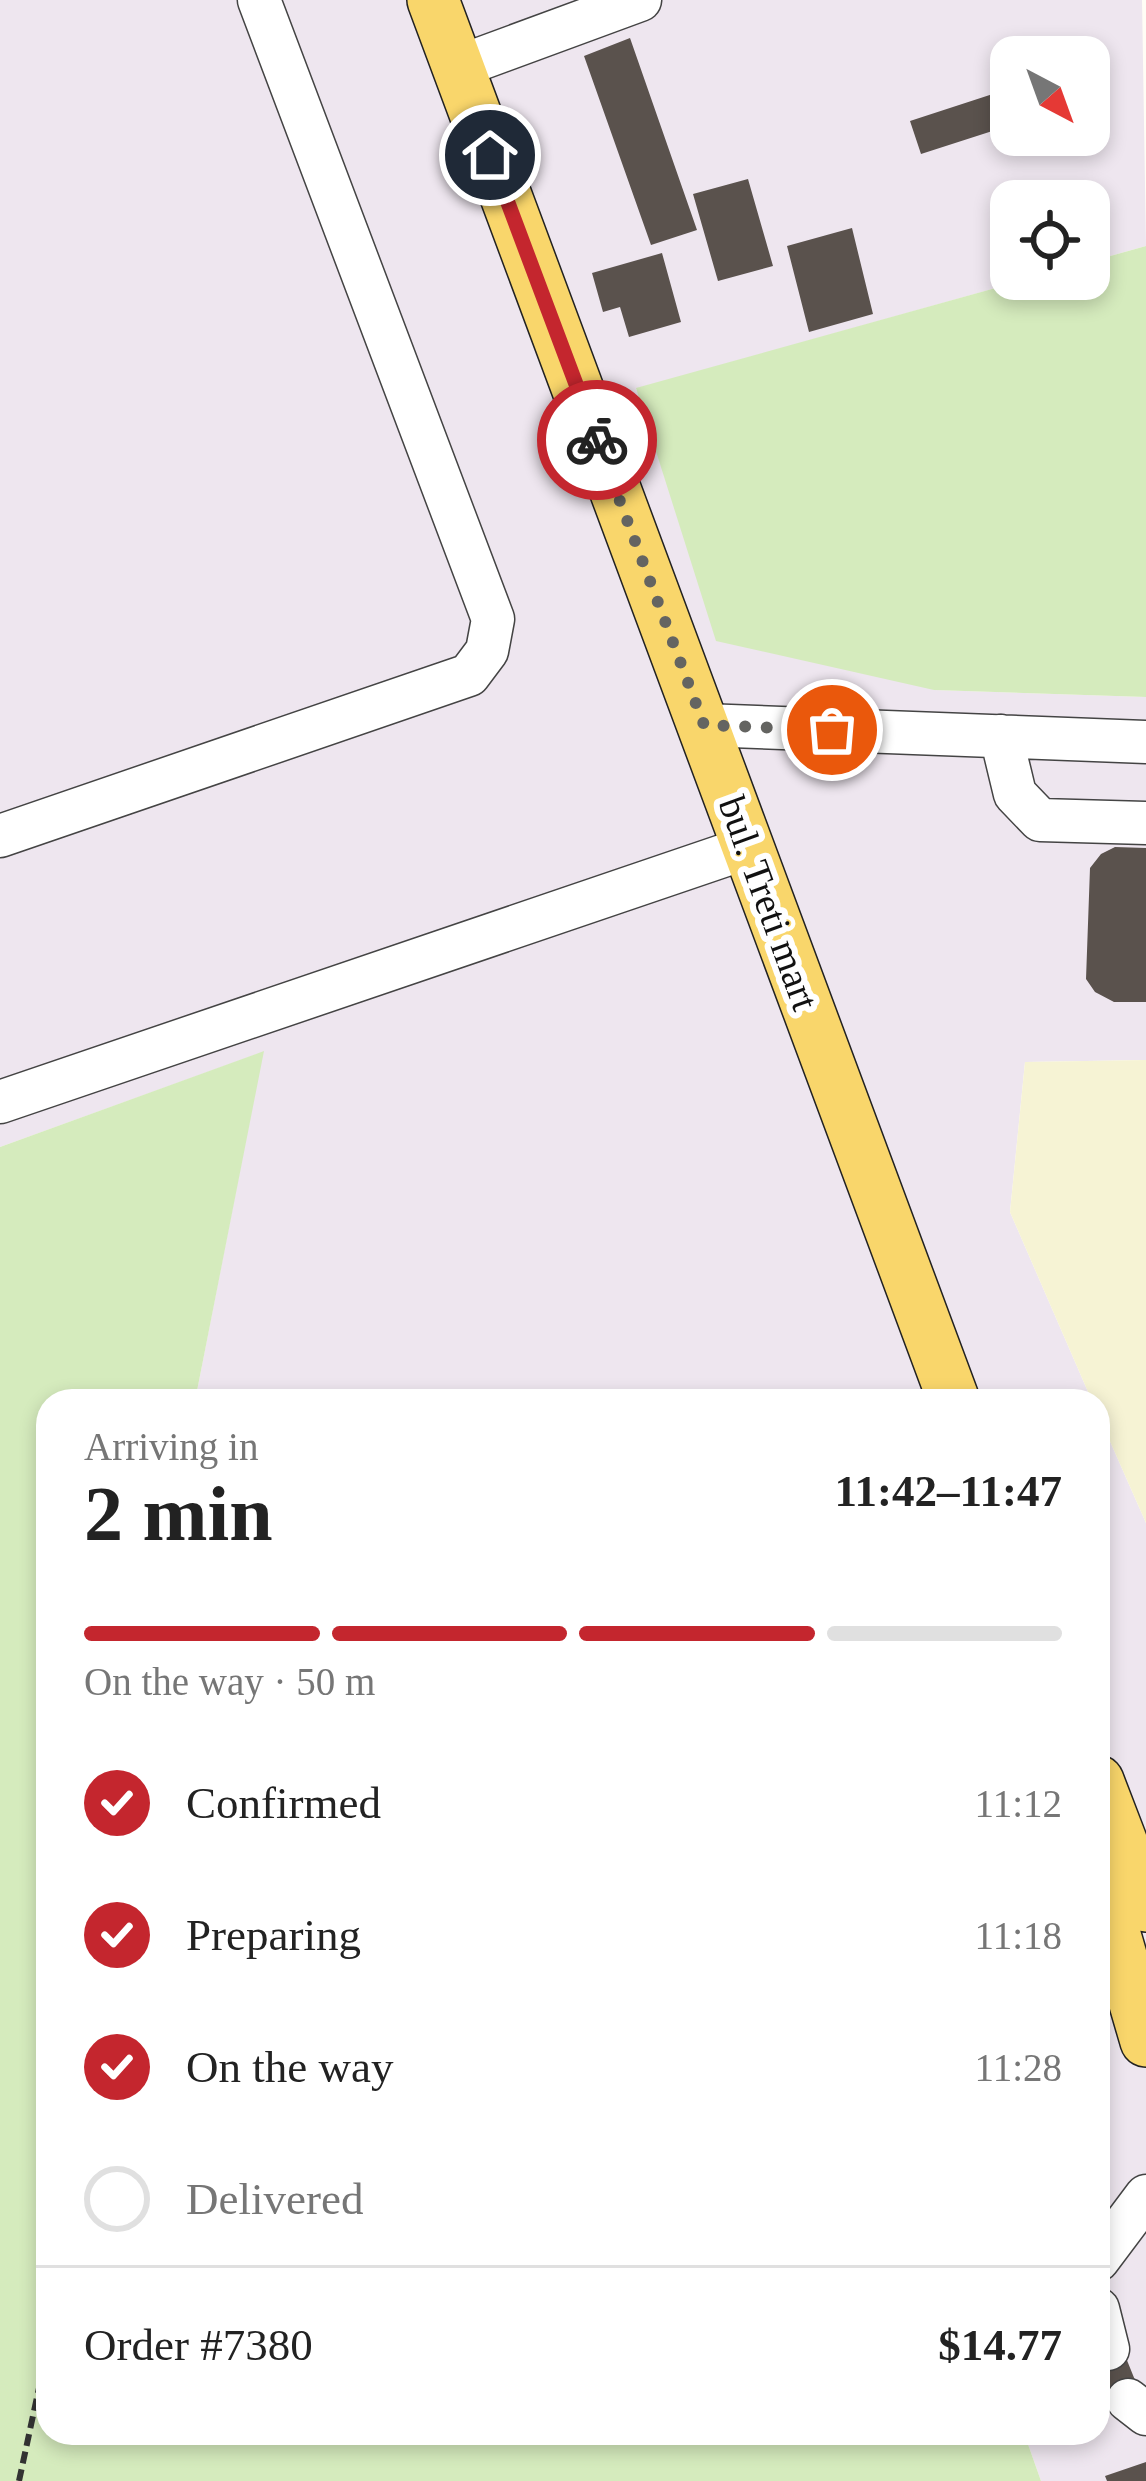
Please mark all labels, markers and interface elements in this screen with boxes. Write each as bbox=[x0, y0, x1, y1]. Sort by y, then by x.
north arrow bbox=[990, 36, 1110, 156]
map controls bbox=[990, 36, 1110, 300]
pin bbox=[439, 104, 541, 206]
icon: home bbox=[457, 122, 523, 188]
button: locate bbox=[990, 180, 1110, 300]
courier bbox=[537, 380, 657, 500]
icon: bike bbox=[564, 407, 630, 473]
pin bbox=[781, 679, 883, 781]
icon: bag bbox=[799, 697, 865, 763]
street label: bul. Treti mart bbox=[710, 790, 828, 1016]
text: Arriving in bbox=[84, 1425, 258, 1468]
text: 11:42–11:47 bbox=[834, 1466, 1062, 1516]
text: 2 min bbox=[84, 1470, 273, 1557]
text: On the way · 50 m bbox=[84, 1660, 375, 1703]
icon: check bbox=[84, 1770, 150, 1836]
text: Confirmed bbox=[186, 1778, 381, 1828]
text: 11:12 bbox=[975, 1782, 1062, 1825]
icon: check bbox=[84, 1902, 150, 1968]
text: Preparing bbox=[186, 1910, 361, 1960]
text: 11:18 bbox=[975, 1914, 1062, 1957]
icon: check bbox=[84, 2034, 150, 2100]
text: On the way bbox=[186, 2042, 393, 2092]
text: 11:28 bbox=[975, 2046, 1062, 2089]
text: Delivered bbox=[186, 2174, 363, 2224]
text: Order #7380 bbox=[84, 2320, 313, 2370]
text: $14.77 bbox=[938, 2320, 1062, 2370]

